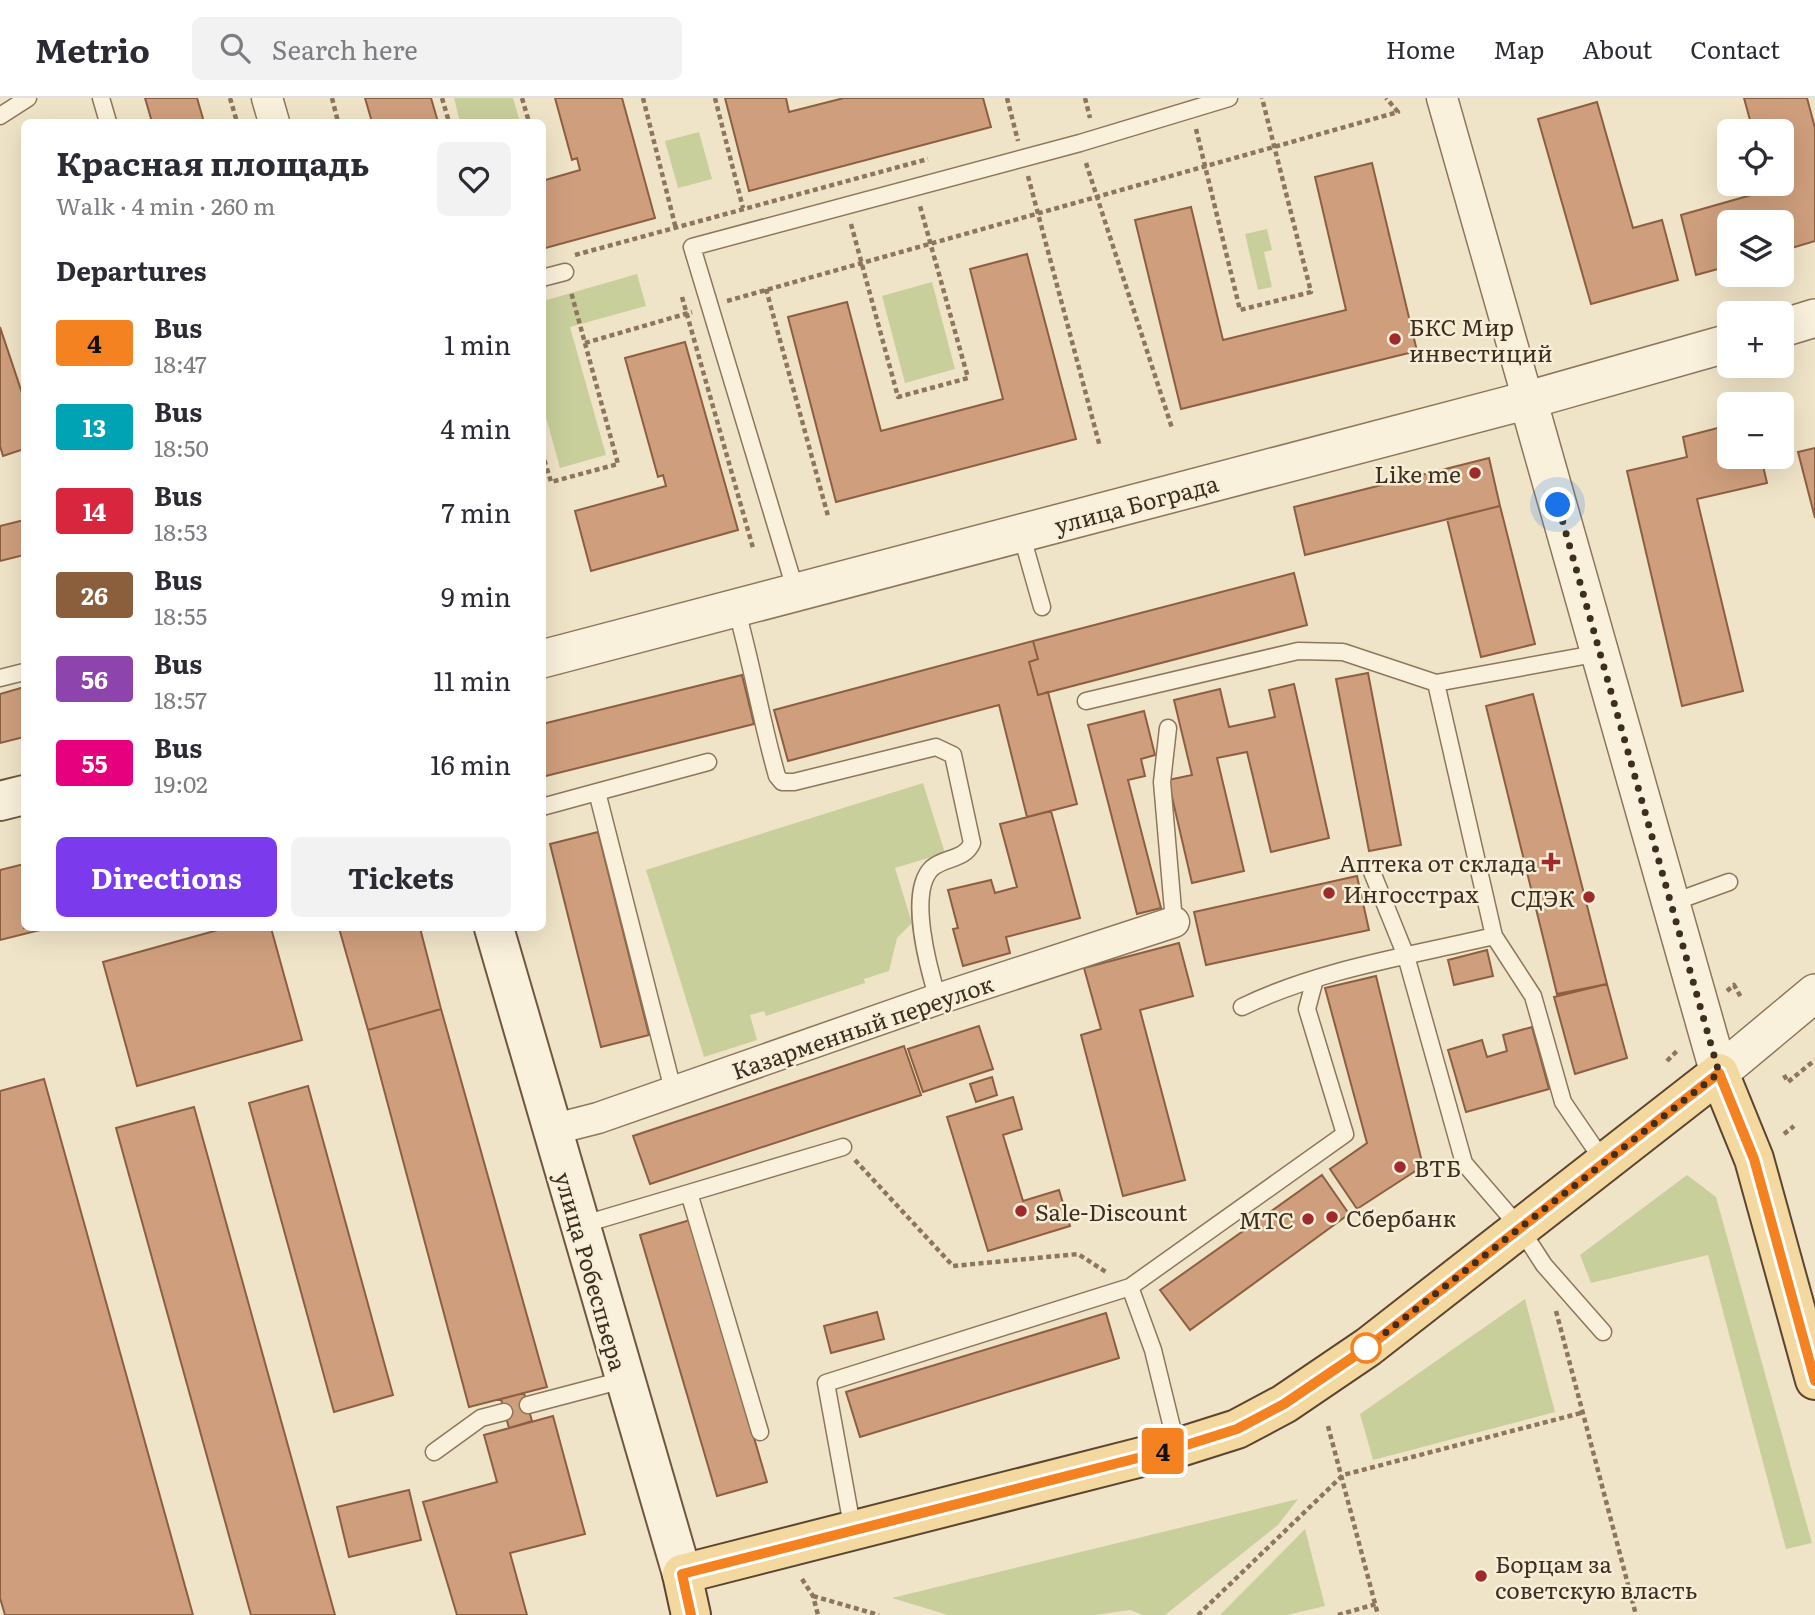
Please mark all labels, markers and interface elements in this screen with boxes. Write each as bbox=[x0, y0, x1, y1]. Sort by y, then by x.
search box bbox=[192, 17, 682, 80]
text: Metrio bbox=[35, 24, 150, 73]
icon: search bbox=[216, 29, 254, 67]
text: Search here bbox=[272, 29, 418, 68]
text: Home bbox=[1386, 31, 1455, 66]
text: Map bbox=[1493, 31, 1544, 66]
text: About bbox=[1582, 31, 1652, 66]
text: Contact bbox=[1690, 31, 1780, 66]
map controls bbox=[1717, 119, 1794, 469]
button: locate bbox=[1717, 119, 1794, 196]
text: Красная площадь bbox=[56, 137, 370, 186]
button: heart bbox=[437, 142, 511, 216]
text: Walk · 4 min · 260 m bbox=[56, 188, 275, 222]
button: layers bbox=[1717, 210, 1794, 287]
text: Departures bbox=[56, 250, 207, 289]
button: + bbox=[1717, 301, 1794, 378]
text: Bus bbox=[154, 307, 202, 346]
place label: БКС Мир инвестиций bbox=[1409, 309, 1553, 369]
text: 1 min bbox=[444, 324, 511, 363]
text: 4 bbox=[87, 325, 102, 360]
marker: БКС Мир инвестиций bbox=[1387, 331, 1403, 347]
text: 18:47 bbox=[154, 346, 207, 380]
text: Bus bbox=[154, 391, 202, 430]
button: − bbox=[1717, 392, 1794, 469]
text: 4 min bbox=[440, 408, 511, 447]
text: 13 bbox=[83, 409, 106, 444]
text: 18:50 bbox=[154, 430, 209, 464]
place label: Like me bbox=[1374, 456, 1461, 490]
street label: улица Бограда bbox=[1050, 465, 1222, 541]
marker: Like me bbox=[1467, 465, 1483, 481]
text: Bus bbox=[154, 475, 202, 514]
your location bbox=[1540, 487, 1575, 522]
text: 7 min bbox=[442, 492, 511, 531]
text: 14 bbox=[83, 493, 106, 528]
text: 18:53 bbox=[154, 514, 208, 548]
text: Bus bbox=[154, 559, 202, 598]
text: 9 min bbox=[441, 576, 511, 615]
text: 26 bbox=[81, 577, 108, 612]
text: 18:55 bbox=[154, 598, 207, 632]
text: Bus bbox=[154, 643, 202, 682]
text: 11 min bbox=[434, 660, 511, 699]
text: 56 bbox=[81, 661, 108, 696]
text: 18:57 bbox=[154, 682, 207, 716]
text: Bus bbox=[154, 727, 202, 766]
text: 16 min bbox=[430, 744, 511, 783]
text: 55 bbox=[81, 745, 108, 780]
text: 19:02 bbox=[154, 766, 208, 800]
button: Directions bbox=[56, 837, 277, 917]
button: Tickets bbox=[291, 837, 511, 917]
place label: Аптека от склада bbox=[1339, 845, 1538, 879]
marker: Аптека от склада bbox=[1543, 854, 1559, 870]
place label: Ингосстрах bbox=[1343, 876, 1478, 910]
place label: СДЭК bbox=[1510, 880, 1575, 914]
marker: Ингосстрах bbox=[1321, 885, 1337, 901]
marker: СДЭК bbox=[1581, 889, 1597, 905]
street label: Казарменный переулок bbox=[727, 965, 998, 1087]
place label: ВТБ bbox=[1414, 1150, 1461, 1184]
marker: ВТБ bbox=[1392, 1159, 1408, 1175]
street label: улица Робеспьера bbox=[547, 1168, 637, 1375]
place label: Sale-Discount bbox=[1035, 1194, 1188, 1228]
place label: Сбербанк bbox=[1346, 1200, 1457, 1234]
place label: МТС bbox=[1239, 1202, 1294, 1236]
marker: Sale-Discount bbox=[1013, 1203, 1029, 1219]
marker: Сбербанк bbox=[1324, 1209, 1340, 1225]
marker: МТС bbox=[1300, 1211, 1316, 1227]
unlabelled marker bbox=[1351, 1333, 1381, 1363]
line badge: 4 bbox=[1140, 1428, 1186, 1474]
text: 4 bbox=[1156, 1433, 1170, 1468]
place label: Борцам за советскую власть bbox=[1495, 1546, 1697, 1606]
marker: Борцам за советскую власть bbox=[1473, 1568, 1489, 1584]

